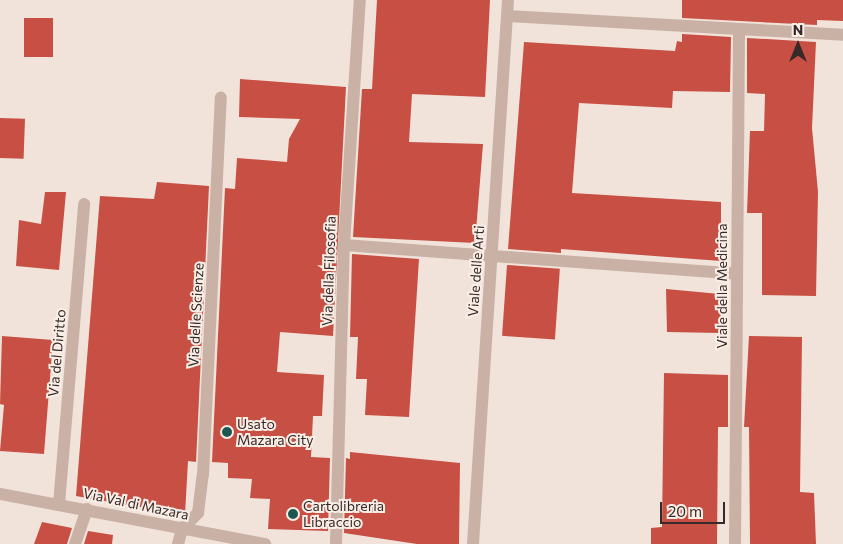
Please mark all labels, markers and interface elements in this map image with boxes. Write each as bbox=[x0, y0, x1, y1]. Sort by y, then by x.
north arrow bbox=[773, 20, 823, 70]
text: N bbox=[793, 21, 803, 38]
street label: Via della Filosofia bbox=[319, 216, 339, 326]
street label: Viale della Medicina bbox=[714, 223, 730, 349]
street label: Viale delle Arti bbox=[464, 225, 488, 317]
street label: Via delle Scienze bbox=[185, 262, 207, 368]
street label: Via del Diritto bbox=[45, 309, 69, 397]
place label: Usato Mazara City bbox=[237, 416, 313, 448]
marker: Usato Mazara City bbox=[221, 426, 233, 438]
street label: Via Val di Mazara bbox=[82, 485, 190, 523]
scale bar bbox=[663, 492, 728, 524]
place label: Cartolibreria Libraccio bbox=[303, 498, 384, 530]
text: 20 m bbox=[668, 502, 702, 520]
marker: Cartolibreria Libraccio bbox=[287, 508, 299, 520]

